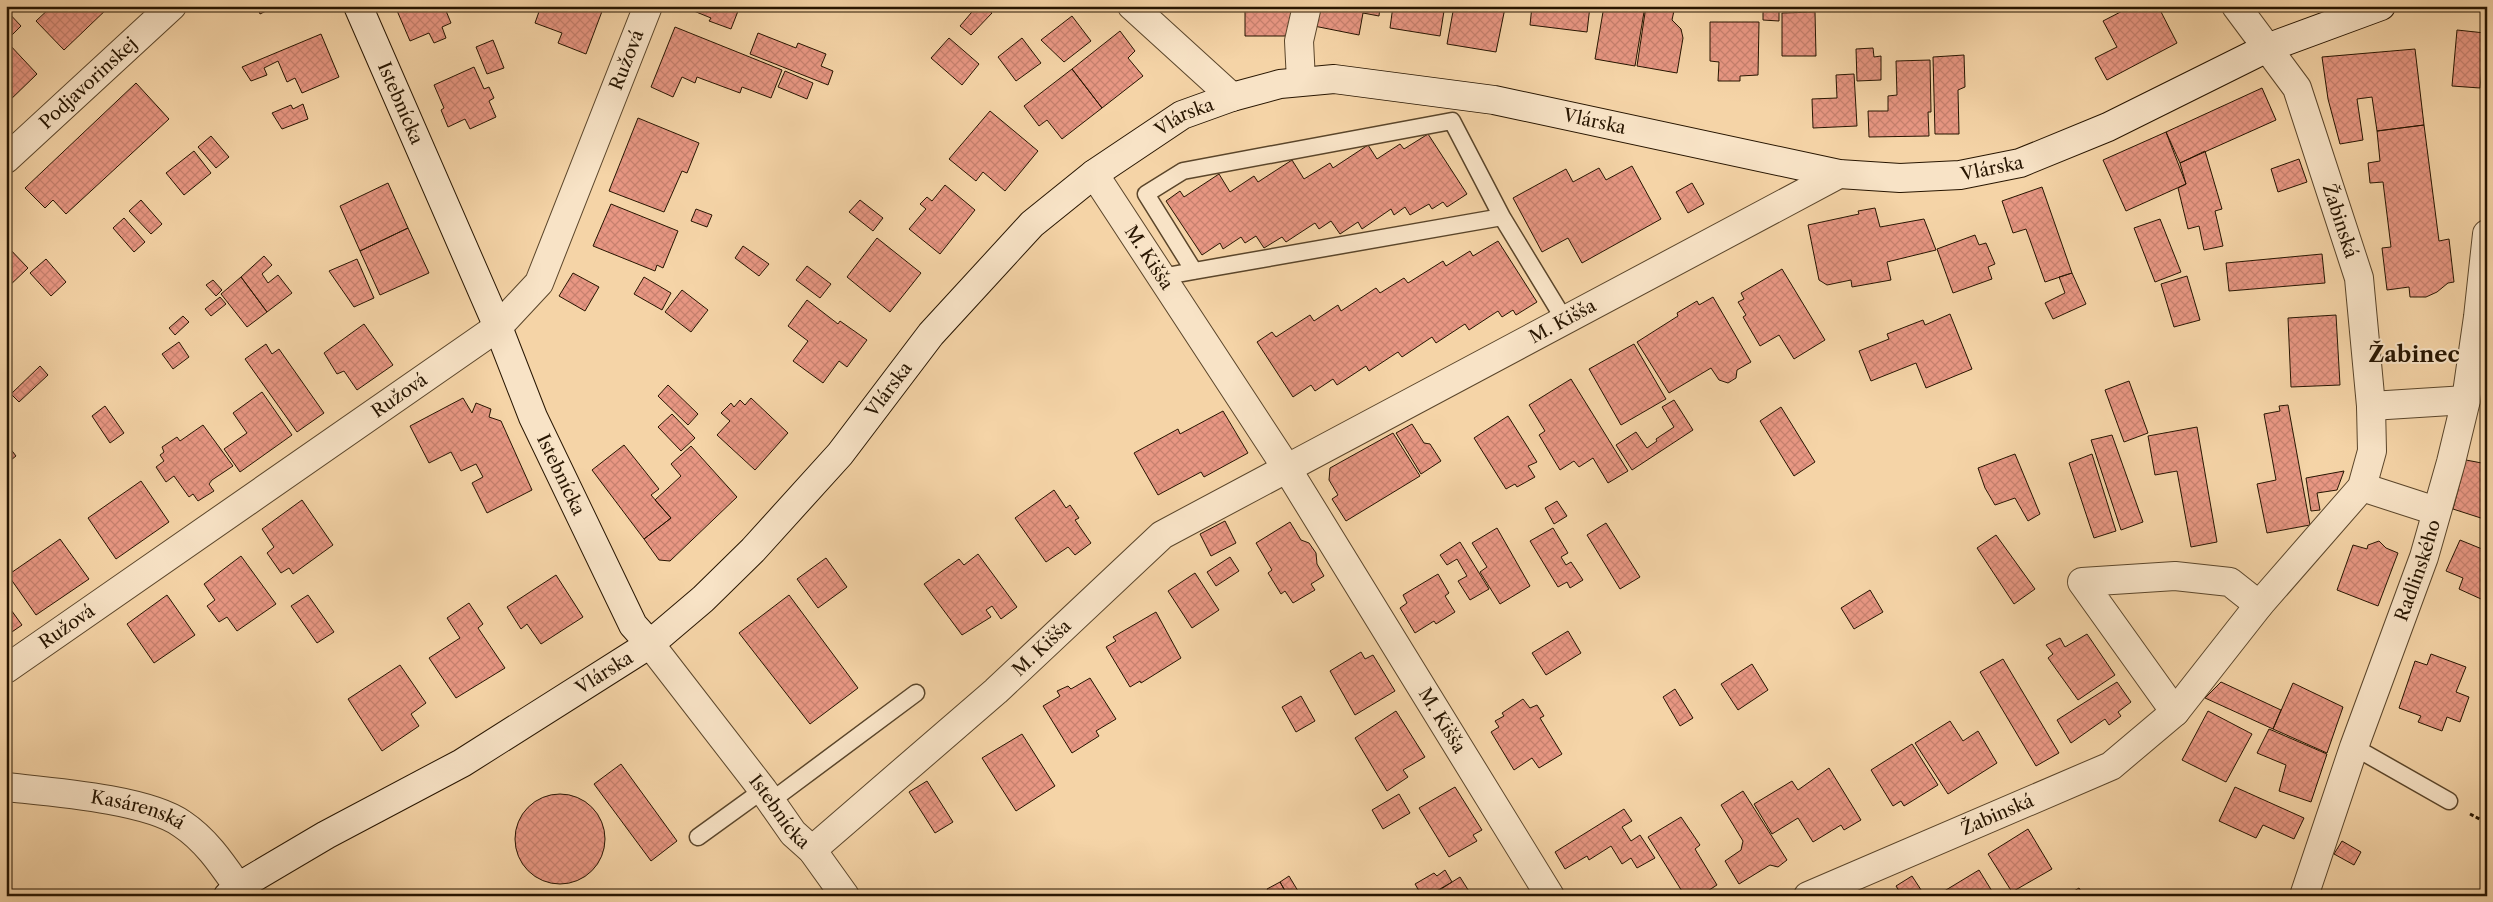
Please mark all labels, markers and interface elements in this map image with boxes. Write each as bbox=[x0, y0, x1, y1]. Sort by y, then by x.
street label: Ružová bbox=[605, 26, 649, 93]
street label: Podjavorinskej bbox=[35, 33, 142, 134]
street label: Istebnícka bbox=[373, 59, 428, 148]
street label: Vlárska bbox=[1150, 93, 1217, 142]
street label: Vlárska bbox=[1560, 104, 1628, 139]
street label: Vlárska bbox=[1958, 151, 2026, 186]
street label: Žabinská bbox=[2318, 181, 2364, 261]
street label: M. Kišša bbox=[1120, 221, 1178, 294]
street label: M. Kišša bbox=[1526, 294, 1600, 348]
district label: Žabinec bbox=[2368, 340, 2460, 368]
street label: Vlárska bbox=[860, 357, 917, 422]
street label: Ružová bbox=[367, 368, 432, 423]
street label: Istebnícka bbox=[532, 431, 590, 520]
street label: Radlinského bbox=[2390, 517, 2445, 624]
street label: Ružová bbox=[35, 600, 99, 654]
street label: M. Kišša bbox=[1008, 615, 1076, 681]
street label: Vlárska bbox=[571, 646, 637, 700]
street label: M. Kišša bbox=[1414, 684, 1471, 758]
street label: Istebnícka bbox=[744, 770, 815, 854]
street label: Kasárenská bbox=[89, 786, 190, 834]
street label: Žabinská bbox=[1957, 789, 2037, 840]

